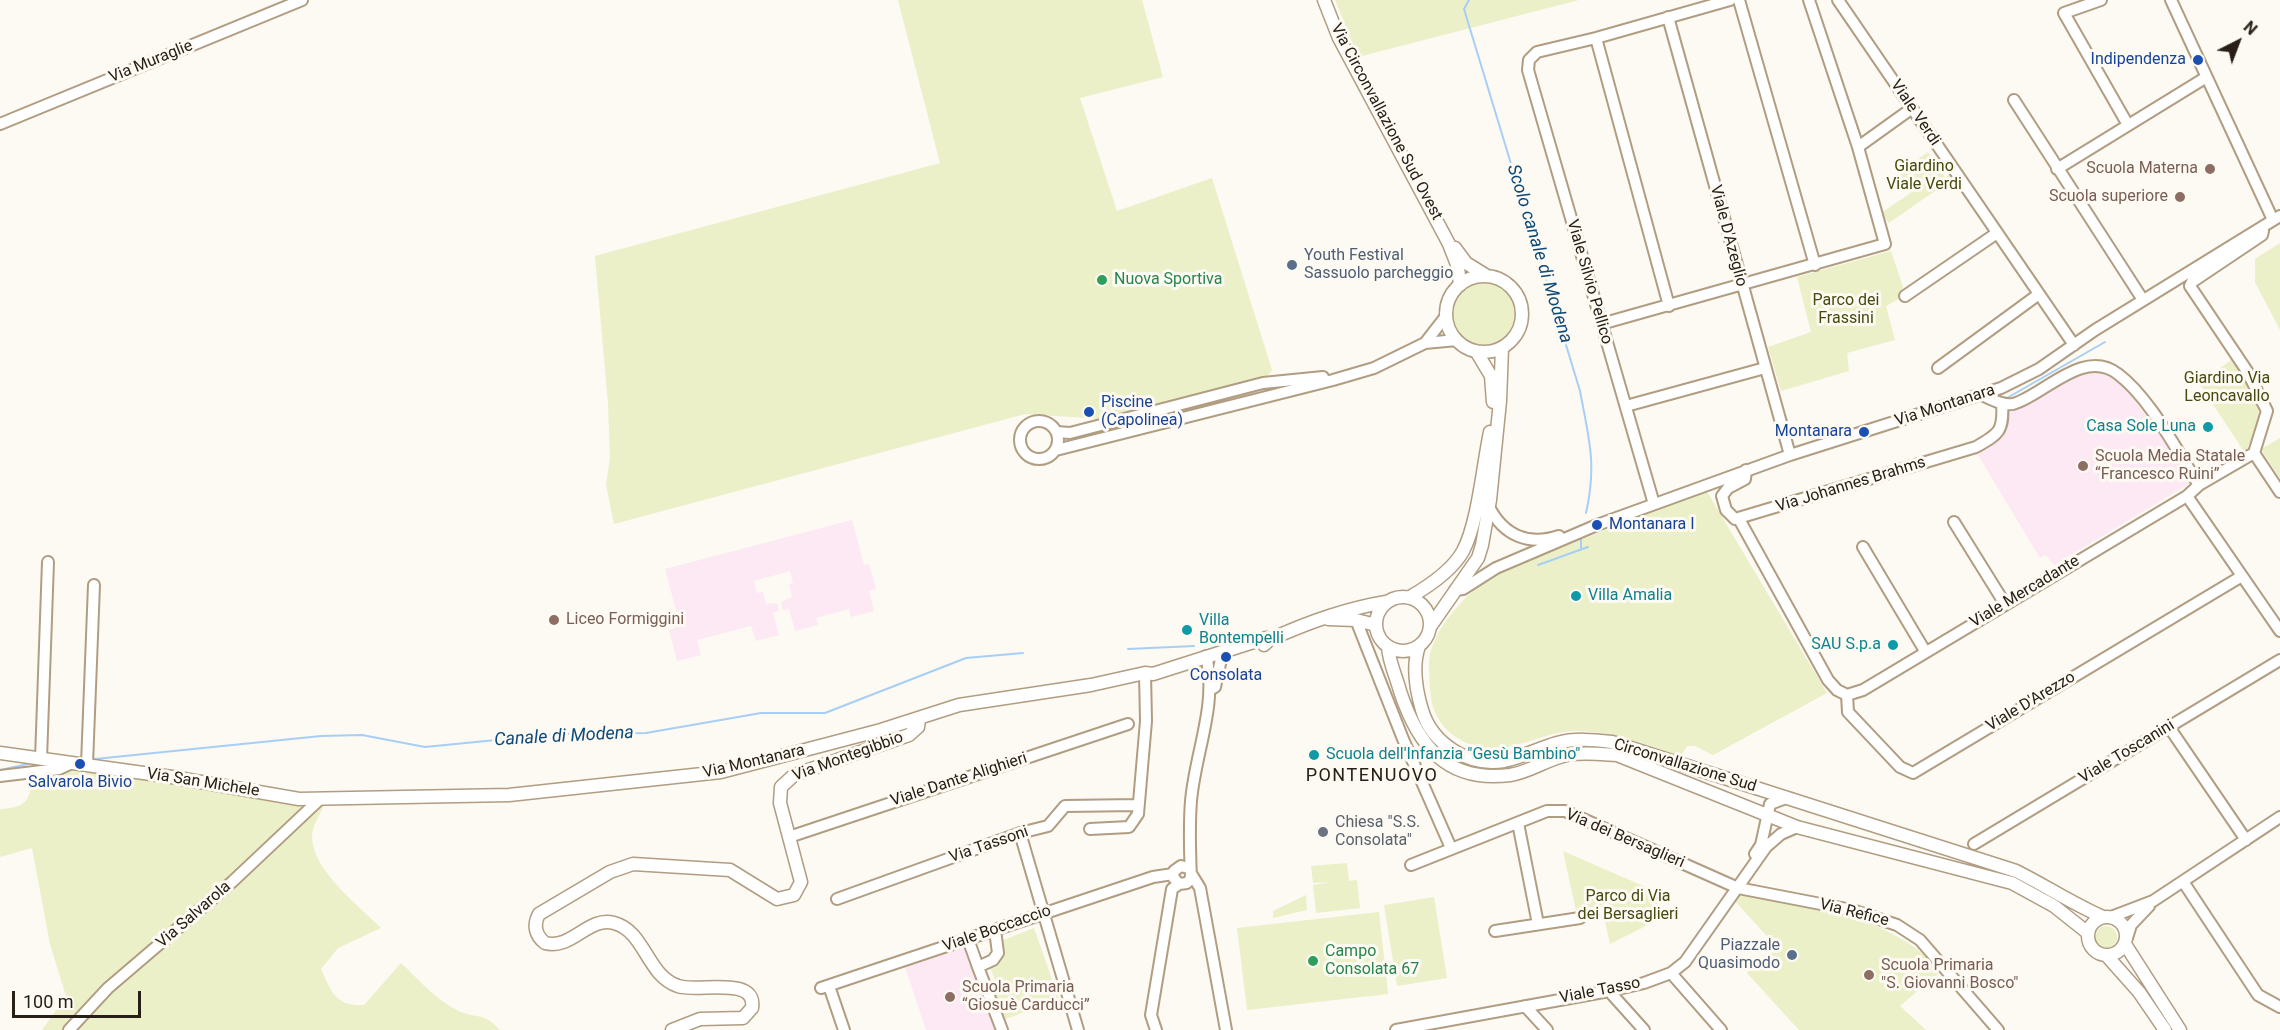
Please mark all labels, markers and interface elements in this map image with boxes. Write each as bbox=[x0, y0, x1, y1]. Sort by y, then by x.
north arrow bbox=[2208, 12, 2268, 72]
text: N bbox=[2240, 17, 2261, 39]
street label: Via Circonvallazione Sud Ovest bbox=[1326, 21, 1446, 223]
street label: Via Muraglie bbox=[106, 37, 196, 87]
place label: Indipendenza bbox=[2091, 50, 2186, 70]
marker: Indipendenza bbox=[2191, 53, 2205, 67]
street label: Viale Verdi bbox=[1886, 76, 1944, 150]
park label: Giardino Viale Verdi bbox=[1886, 157, 1962, 195]
place label: Scuola Materna bbox=[2086, 159, 2198, 179]
water label: Scolo canale di Modena bbox=[1502, 162, 1576, 346]
marker: Scuola Materna bbox=[2203, 162, 2217, 176]
street label: Viale D'Azeglio bbox=[1705, 183, 1751, 289]
place label: Scuola superiore bbox=[2049, 187, 2168, 207]
marker: Scuola superiore bbox=[2173, 190, 2187, 204]
street label: Viale Silvio Pellico bbox=[1562, 217, 1616, 347]
place label: Youth Festival Sassuolo parcheggio bbox=[1304, 246, 1453, 284]
marker: Youth Festival Sassuolo parcheggio bbox=[1285, 258, 1299, 272]
place label: Nuova Sportiva bbox=[1114, 270, 1222, 290]
marker: Nuova Sportiva bbox=[1095, 273, 1109, 287]
park label: Parco dei Frassini bbox=[1813, 291, 1879, 329]
park label: Giardino Via Leoncavallo bbox=[2184, 369, 2270, 407]
street label: Via Montanara bbox=[1893, 381, 1997, 431]
place label: Piscine (Capolinea) bbox=[1101, 393, 1183, 431]
marker: Piscine (Capolinea) bbox=[1082, 405, 1096, 419]
place label: Casa Sole Luna bbox=[2086, 417, 2196, 437]
marker: Casa Sole Luna bbox=[2201, 420, 2215, 434]
place label: Montanara bbox=[1775, 422, 1852, 442]
marker: Montanara bbox=[1857, 425, 1871, 439]
place label: Scuola Media Statale “Francesco Ruini” bbox=[2095, 447, 2245, 485]
street label: Via Johannes Brahms bbox=[1774, 453, 1928, 517]
marker: Scuola Media Statale “Francesco Ruini” bbox=[2076, 459, 2090, 473]
place label: Montanara I bbox=[1609, 515, 1695, 535]
marker: Montanara I bbox=[1590, 518, 1604, 532]
street label: Viale Mercadante bbox=[1967, 552, 2083, 632]
place label: Villa Amalia bbox=[1588, 586, 1672, 606]
marker: Villa Amalia bbox=[1569, 589, 1583, 603]
place label: Liceo Formiggini bbox=[566, 610, 684, 630]
place label: Villa Bontempelli bbox=[1199, 611, 1284, 649]
marker: Liceo Formiggini bbox=[547, 613, 561, 627]
marker: Villa Bontempelli bbox=[1180, 623, 1194, 637]
place label: SAU S.p.a bbox=[1811, 635, 1881, 655]
marker: SAU S.p.a bbox=[1886, 638, 1900, 652]
marker: Consolata bbox=[1219, 650, 1233, 664]
place label: Consolata bbox=[1190, 666, 1262, 686]
street label: Viale D'Arezzo bbox=[1983, 668, 2079, 736]
street label: Viale Toscanini bbox=[2076, 716, 2178, 788]
water label: Canale di Modena bbox=[494, 723, 634, 751]
street label: Via Montegibbio bbox=[790, 728, 906, 786]
street label: Circonvallazione Sud bbox=[1611, 735, 1759, 797]
street label: Via Montanara bbox=[701, 741, 807, 783]
place label: Scuola dell'Infanzia "Gesù Bambino" bbox=[1326, 745, 1580, 765]
marker: Scuola dell'Infanzia "Gesù Bambino" bbox=[1307, 748, 1321, 762]
street label: Viale Dante Alighieri bbox=[888, 749, 1030, 811]
marker: Salvarola Bivio bbox=[73, 757, 87, 771]
street label: Via San Michele bbox=[145, 765, 261, 801]
district label: PONTENUOVO bbox=[1306, 765, 1438, 787]
place label: Salvarola Bivio bbox=[28, 773, 132, 793]
street label: Via dei Bersaglieri bbox=[1563, 805, 1687, 873]
place label: Chiesa "S.S. Consolata" bbox=[1335, 813, 1420, 851]
street label: Via Tassoni bbox=[947, 822, 1031, 868]
marker: Chiesa "S.S. Consolata" bbox=[1316, 825, 1330, 839]
street label: Via Salvarola bbox=[153, 878, 235, 952]
park label: Parco di Via dei Bersaglieri bbox=[1578, 887, 1678, 925]
street label: Via Refice bbox=[1817, 895, 1891, 931]
street label: Viale Boccaccio bbox=[940, 901, 1054, 957]
place label: Piazzale Quasimodo bbox=[1698, 936, 1780, 974]
place label: Campo Consolata 67 bbox=[1325, 942, 1419, 980]
marker: Piazzale Quasimodo bbox=[1785, 948, 1799, 962]
marker: Campo Consolata 67 bbox=[1306, 954, 1320, 968]
place label: Scuola Primaria "S. Giovanni Bosco" bbox=[1881, 956, 2018, 994]
marker: Scuola Primaria "S. Giovanni Bosco" bbox=[1862, 968, 1876, 982]
street label: Viale Tasso bbox=[1558, 974, 1642, 1008]
place label: Scuola Primaria “Giosuè Carducci” bbox=[962, 978, 1090, 1016]
scale bar bbox=[15, 979, 144, 1017]
marker: Scuola Primaria “Giosuè Carducci” bbox=[943, 990, 957, 1004]
text: 100 m bbox=[23, 991, 74, 1012]

